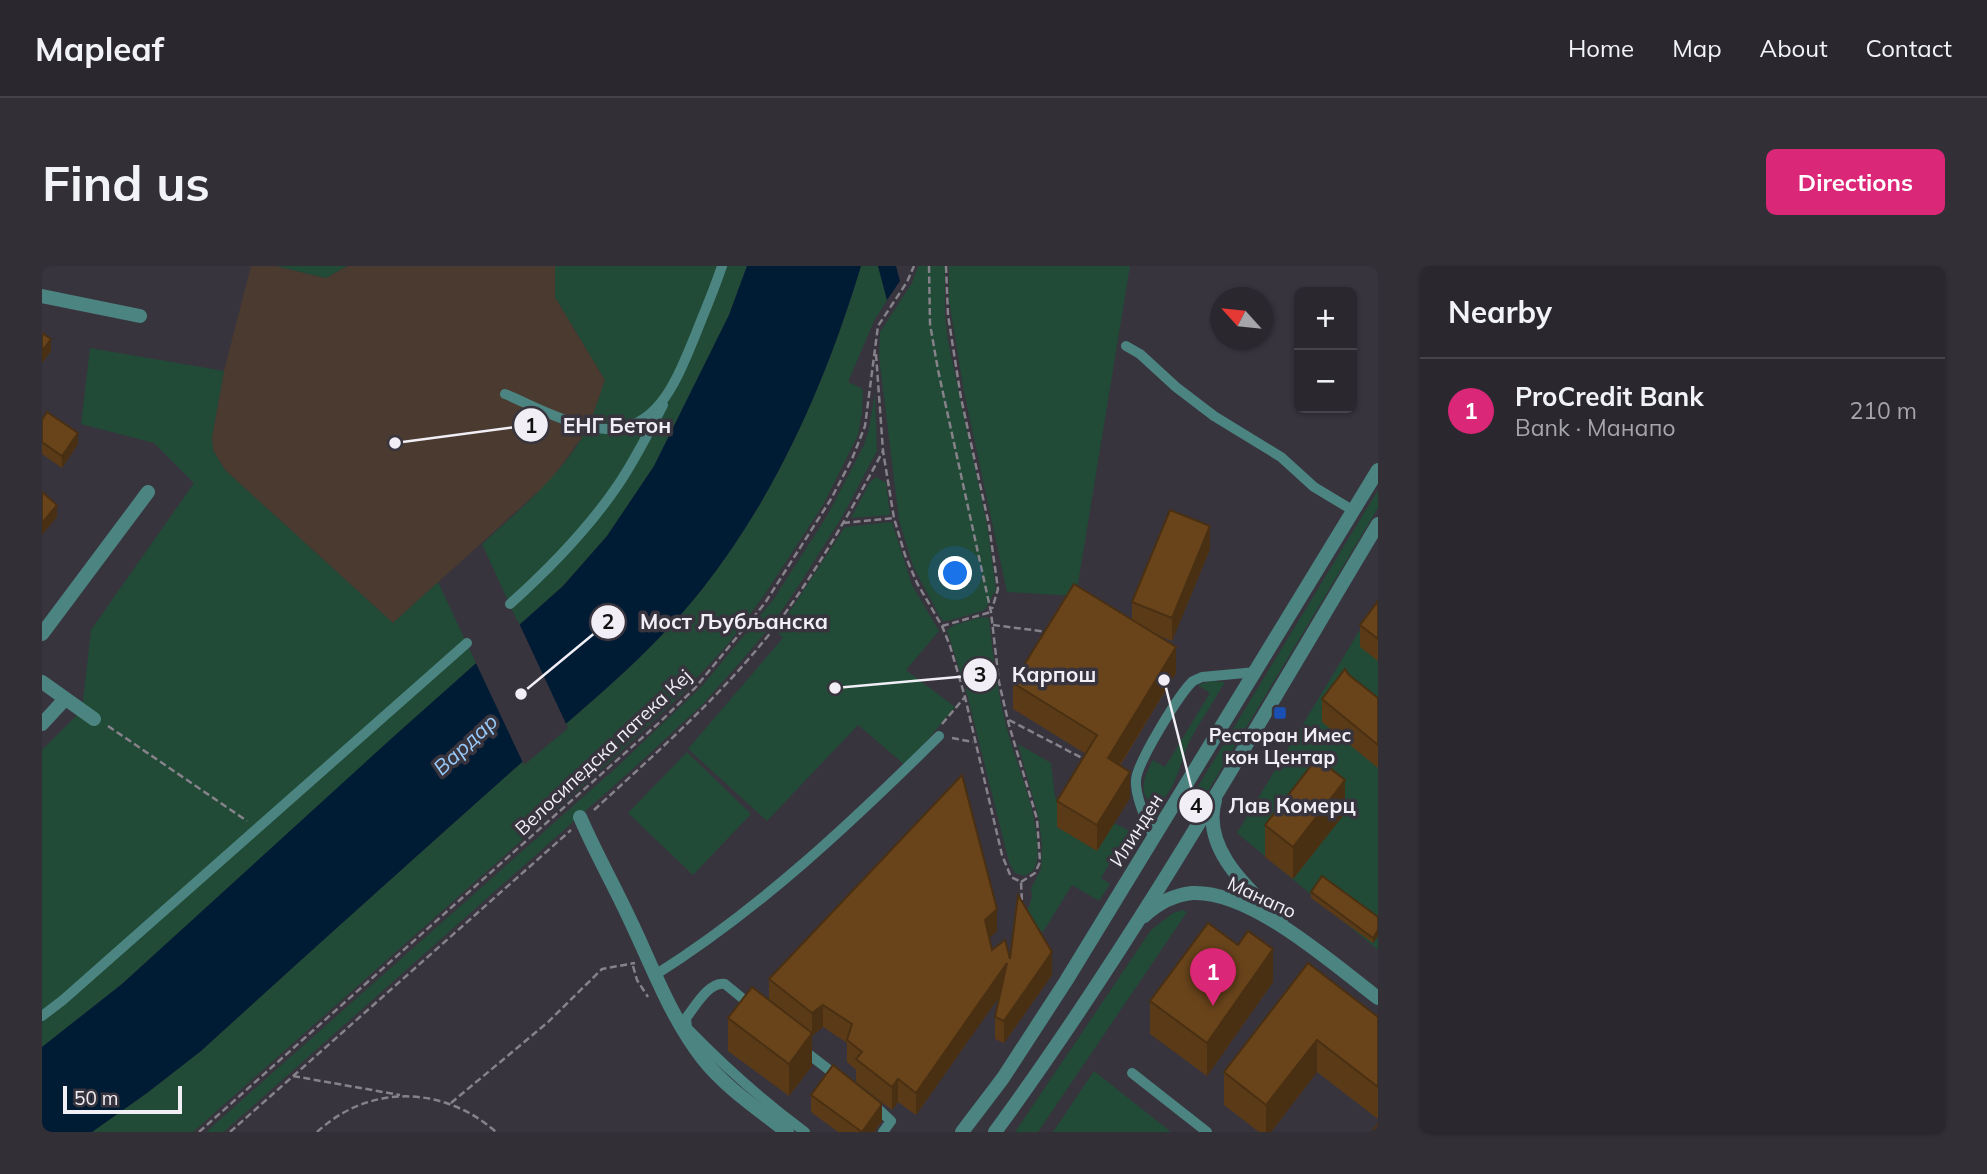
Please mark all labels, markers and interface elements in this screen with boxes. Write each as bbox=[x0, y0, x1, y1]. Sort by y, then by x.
text: Mapleaf bbox=[35, 28, 164, 69]
text: Home bbox=[1568, 33, 1634, 63]
text: Map bbox=[1672, 33, 1722, 63]
text: About bbox=[1760, 33, 1828, 63]
text: Contact bbox=[1866, 33, 1952, 63]
button: Directions bbox=[1766, 149, 1945, 215]
text: Find us bbox=[42, 152, 210, 213]
north arrow bbox=[1210, 287, 1273, 350]
map controls bbox=[1294, 287, 1357, 413]
button: + bbox=[1294, 287, 1357, 350]
text: Nearby bbox=[1448, 293, 1552, 331]
button: − bbox=[1294, 350, 1357, 413]
text: ProCredit Bank bbox=[1515, 380, 1704, 413]
text: 1 bbox=[1464, 396, 1478, 425]
text: 210 m bbox=[1849, 396, 1917, 425]
callout: ЕНГ Бетон bbox=[514, 404, 685, 446]
text: 1 bbox=[525, 412, 537, 438]
text: ЕНГ Бетон bbox=[563, 412, 671, 438]
text: Bank · Манапо bbox=[1515, 413, 1676, 442]
your location bbox=[938, 556, 972, 590]
callout: Мост Љубљанска bbox=[591, 601, 842, 643]
text: 2 bbox=[602, 608, 614, 634]
text: Мост Љубљанска bbox=[640, 608, 828, 634]
callout: Карпош bbox=[963, 654, 1110, 696]
text: 3 bbox=[974, 661, 986, 687]
text: Карпош bbox=[1012, 661, 1096, 687]
street label: Велосипедска патека Кеј bbox=[510, 664, 696, 840]
marker: Ресторан Имес кон Центар bbox=[1272, 705, 1288, 721]
water label: Вардар bbox=[428, 708, 502, 780]
place label: Ресторан Имес кон Центар bbox=[1209, 723, 1351, 769]
callout: Лав Комерц bbox=[1179, 785, 1369, 827]
street label: Илинден bbox=[1104, 789, 1168, 871]
text: 4 bbox=[1190, 792, 1203, 818]
text: Лав Комерц bbox=[1228, 792, 1356, 818]
street label: Манапо bbox=[1224, 871, 1300, 923]
pin: 1 bbox=[1190, 948, 1236, 1006]
scale bar bbox=[63, 1083, 182, 1115]
text: 50 m bbox=[74, 1086, 118, 1110]

